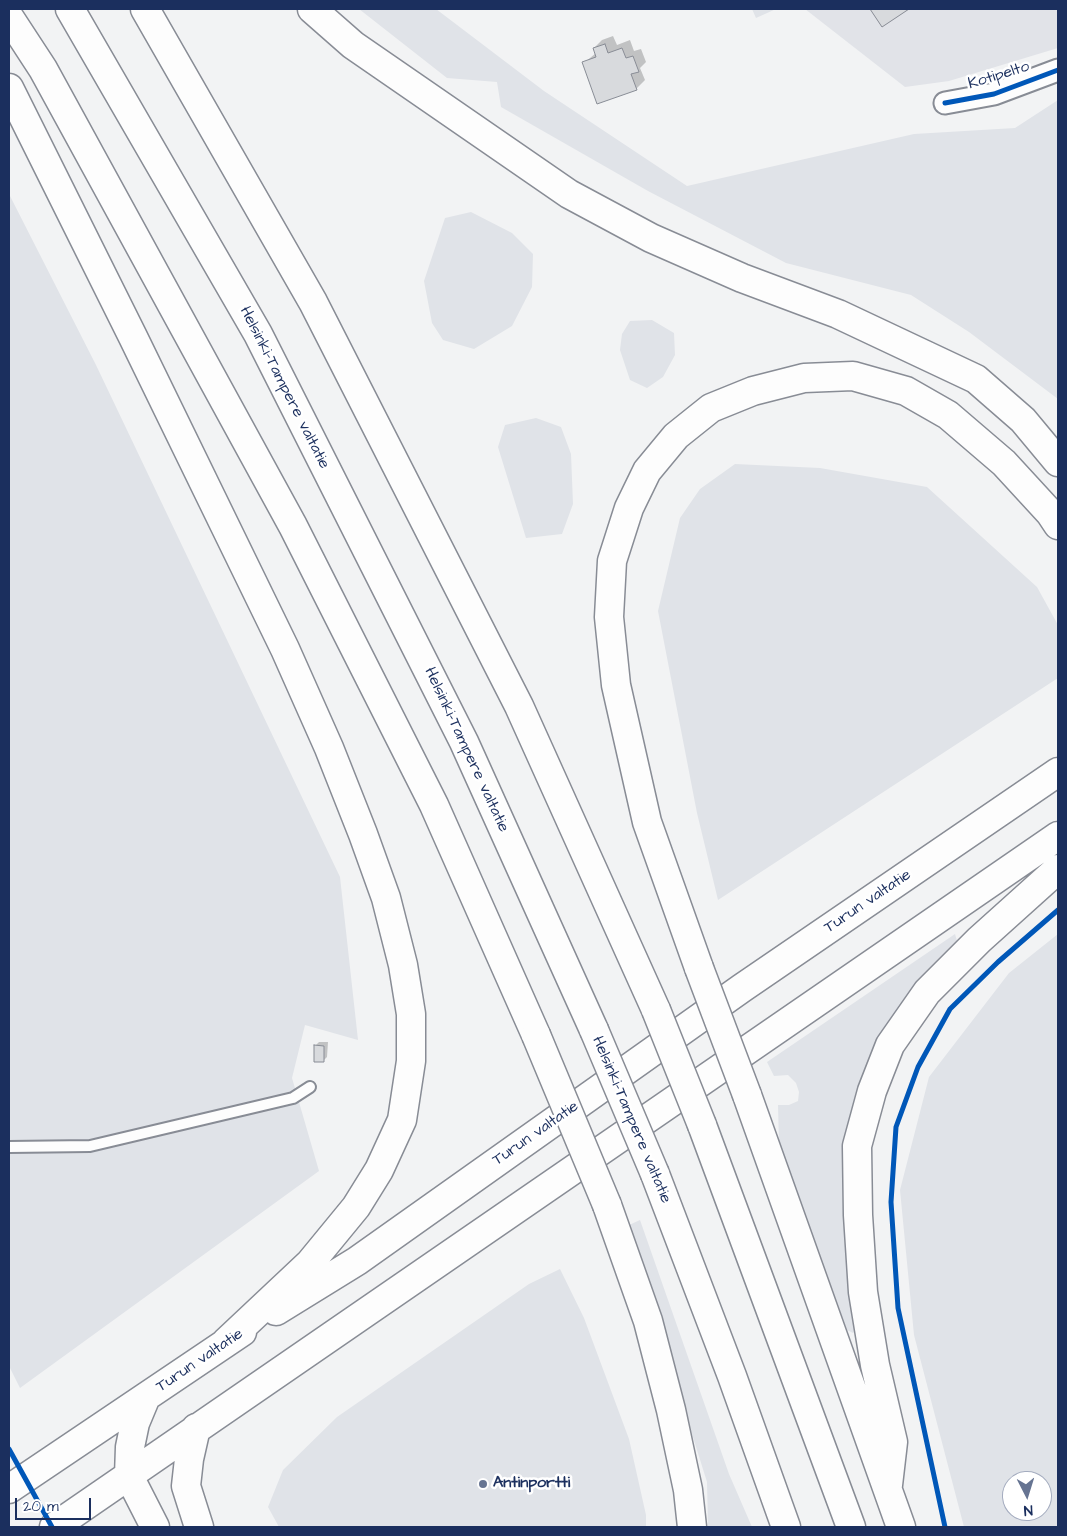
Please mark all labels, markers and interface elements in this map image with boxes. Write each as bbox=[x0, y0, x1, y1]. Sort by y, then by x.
street label: Kotipelto bbox=[966, 58, 1032, 94]
street label: Helsinki-Tampere valtatie bbox=[235, 304, 333, 472]
street label: Helsinki-Tampere valtatie bbox=[419, 665, 513, 835]
street label: Turun valtatie bbox=[821, 866, 915, 938]
street label: Helsinki-Tampere valtatie bbox=[587, 1034, 675, 1206]
street label: Turun valtatie bbox=[489, 1097, 583, 1171]
street label: Turun valtatie bbox=[153, 1325, 247, 1397]
north arrow bbox=[1002, 1471, 1052, 1521]
place label: Antinportti bbox=[493, 1474, 570, 1494]
marker: Antinportti bbox=[477, 1478, 489, 1490]
scale bar bbox=[18, 1488, 94, 1520]
text: 20 m bbox=[23, 1496, 59, 1517]
text: N bbox=[1023, 1500, 1033, 1520]

